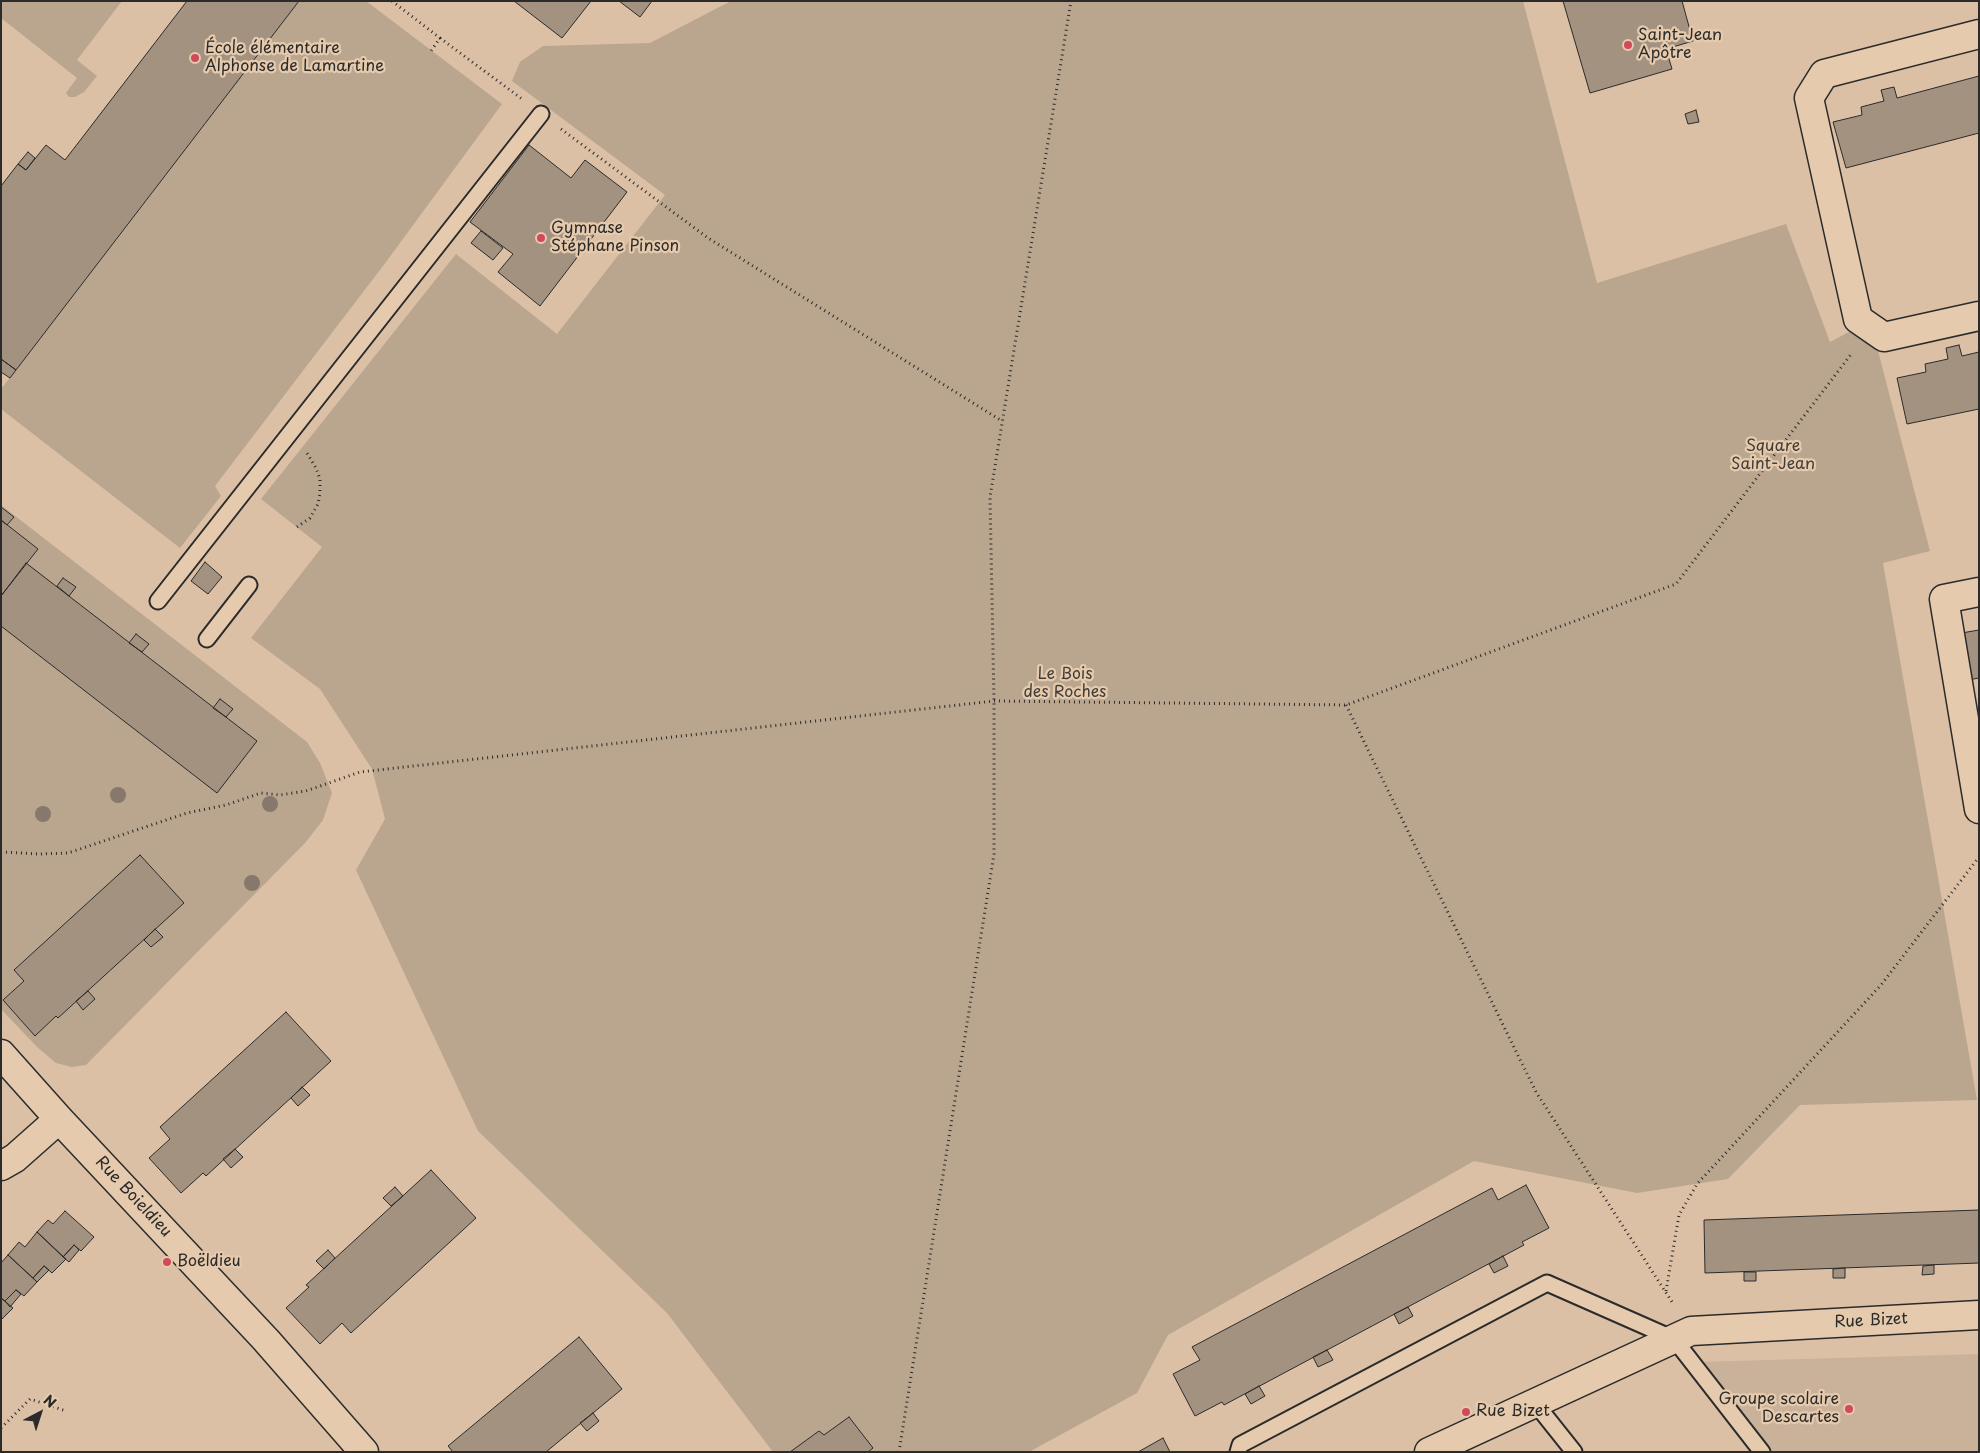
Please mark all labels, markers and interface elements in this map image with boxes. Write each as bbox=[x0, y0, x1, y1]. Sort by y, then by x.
place label: Saint-Jean Apôtre bbox=[1638, 26, 1722, 64]
place label: École élémentaire Alphonse de Lamartine bbox=[205, 39, 384, 77]
marker: Saint-Jean Apôtre bbox=[1622, 39, 1634, 51]
marker: École élémentaire Alphonse de Lamartine bbox=[189, 52, 201, 64]
place label: Gymnase Stéphane Pinson bbox=[551, 219, 679, 257]
marker: Gymnase Stéphane Pinson bbox=[535, 232, 547, 244]
park label: Square Saint-Jean bbox=[1731, 437, 1815, 475]
park label: Le Bois des Roches bbox=[1024, 665, 1106, 703]
street label: Rue Boieldieu bbox=[91, 1153, 175, 1241]
place label: Boëldieu bbox=[177, 1252, 241, 1272]
marker: Boëldieu bbox=[161, 1256, 173, 1268]
street label: Rue Bizet bbox=[1834, 1309, 1908, 1333]
north arrow bbox=[15, 1388, 65, 1438]
text: N bbox=[39, 1390, 61, 1413]
place label: Groupe scolaire Descartes bbox=[1719, 1390, 1839, 1428]
place label: Rue Bizet bbox=[1476, 1402, 1550, 1422]
marker: Groupe scolaire Descartes bbox=[1843, 1403, 1855, 1415]
marker: Rue Bizet bbox=[1460, 1406, 1472, 1418]

